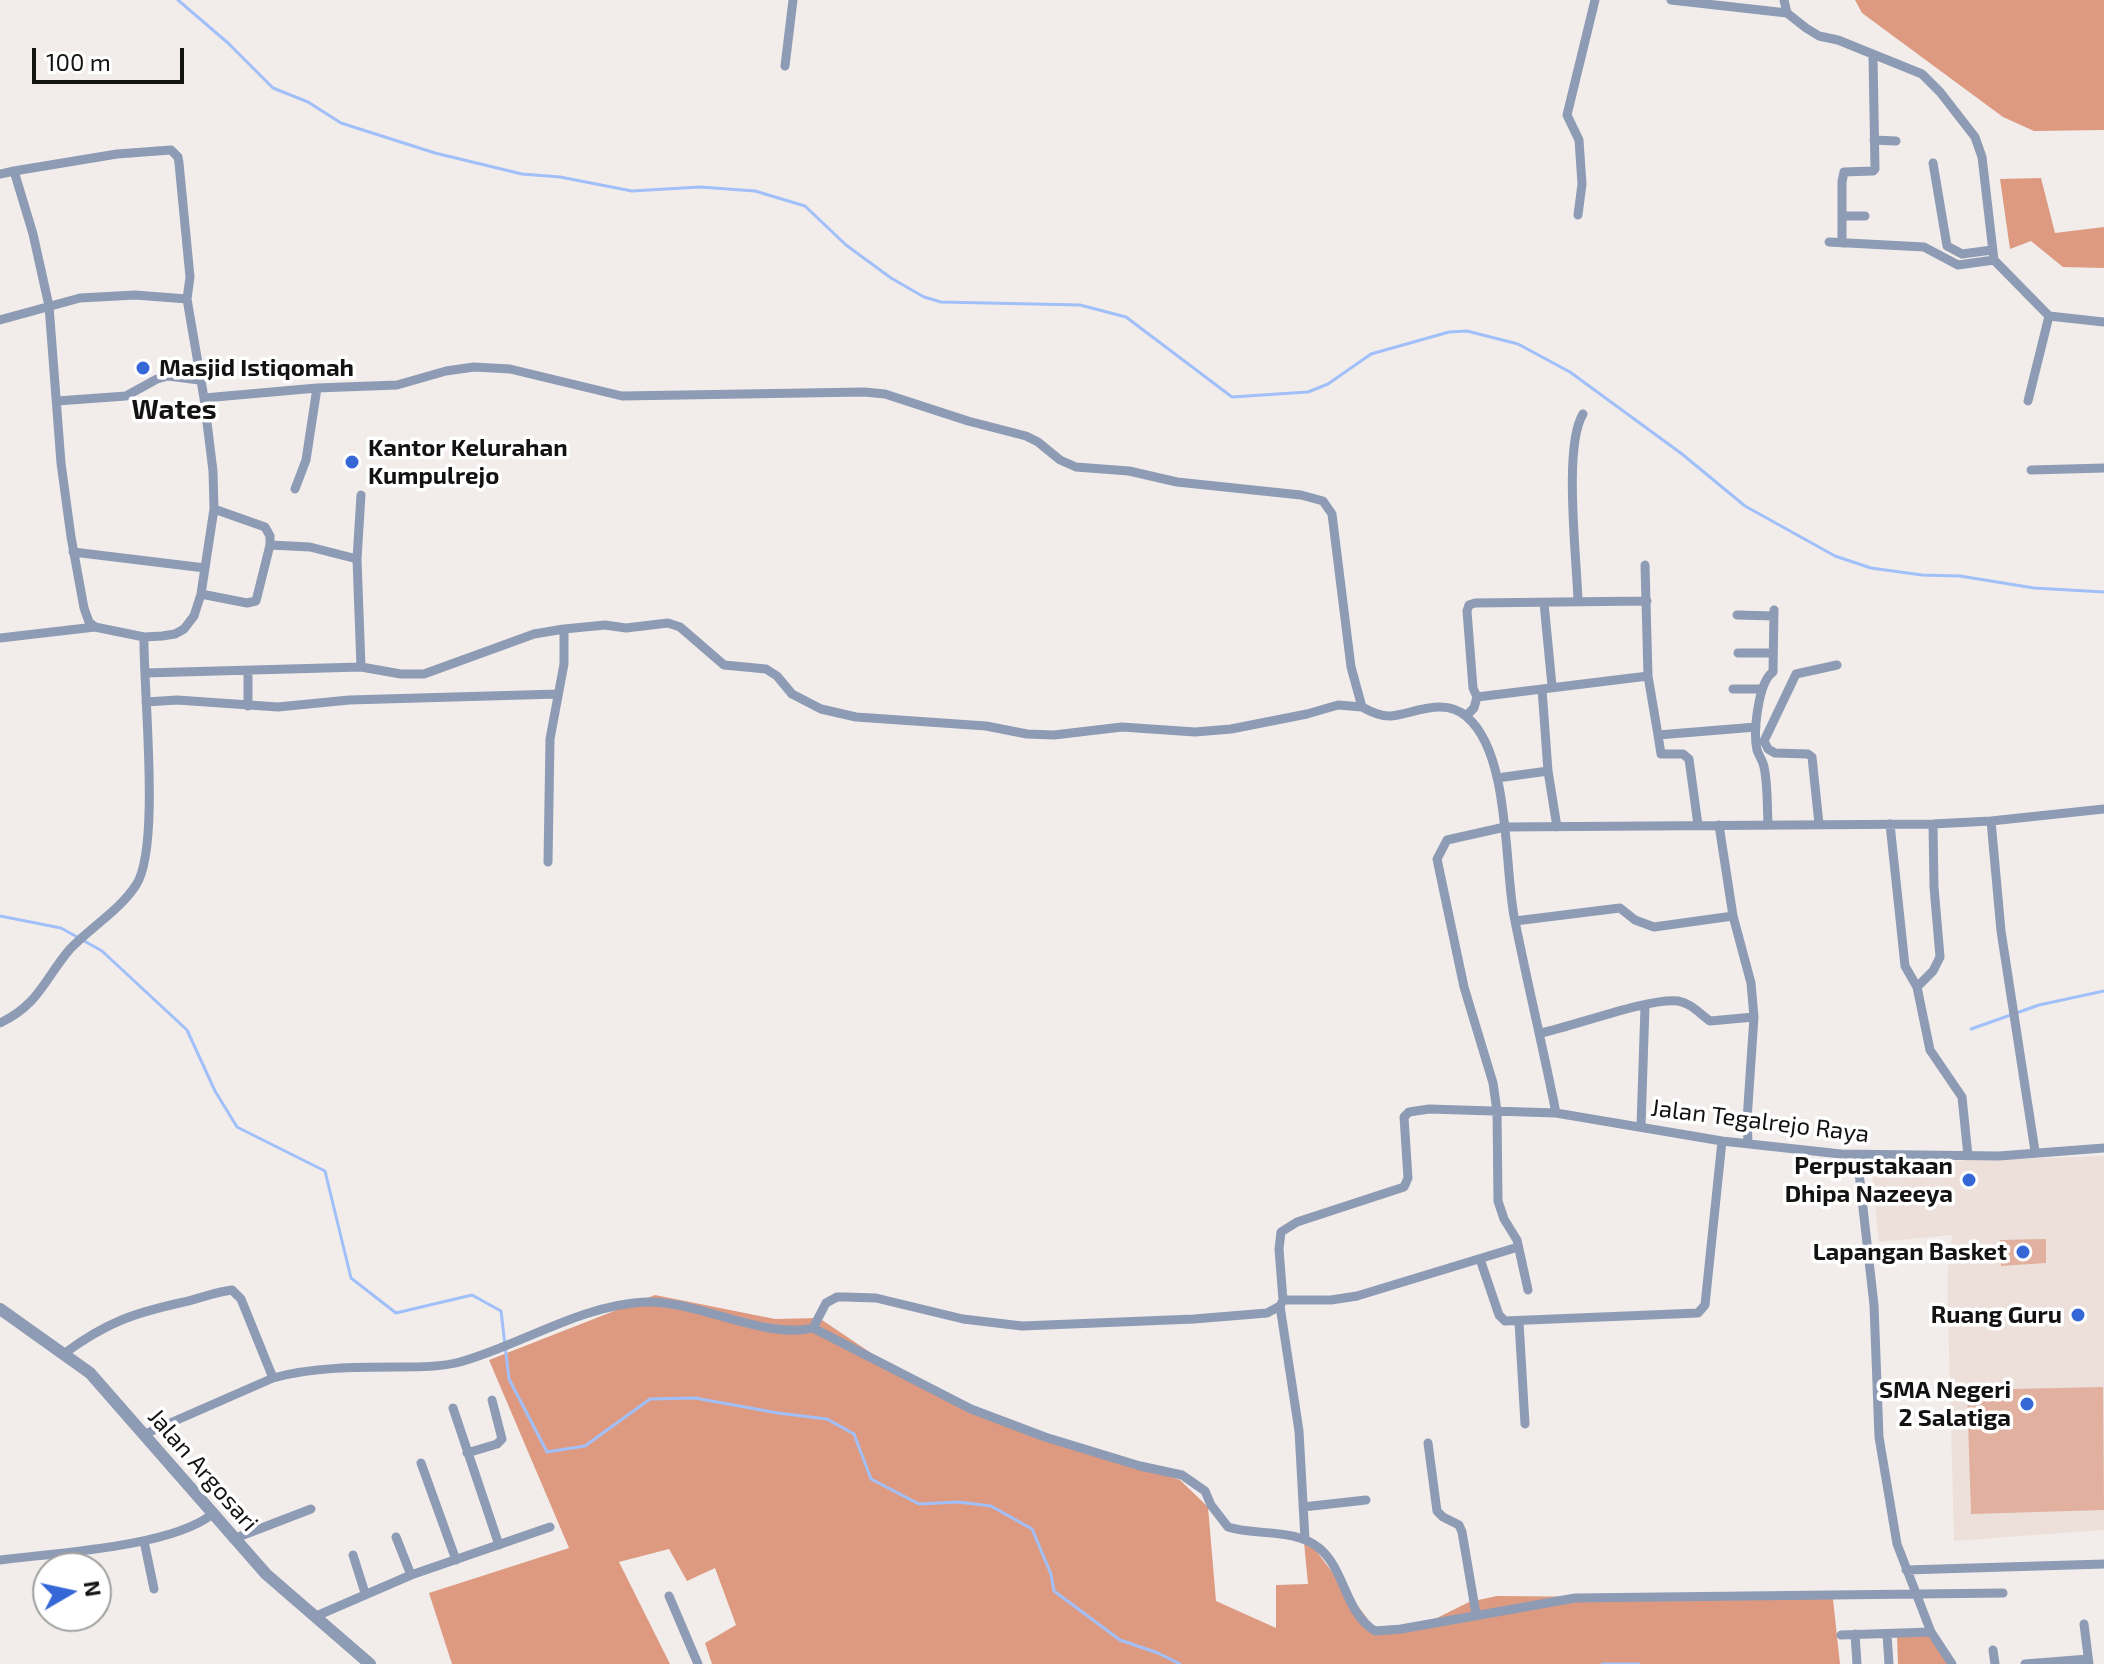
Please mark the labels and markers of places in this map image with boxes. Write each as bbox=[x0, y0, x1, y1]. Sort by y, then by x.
place label: Masjid Istiqomah bbox=[159, 354, 354, 382]
marker: Masjid Istiqomah bbox=[134, 359, 152, 377]
place label: Kantor Kelurahan Kumpulrejo bbox=[368, 434, 568, 490]
marker: Kantor Kelurahan Kumpulrejo bbox=[343, 453, 361, 471]
place label: Perpustakaan Dhipa Nazeeya bbox=[1785, 1152, 1953, 1208]
marker: Perpustakaan Dhipa Nazeeya bbox=[1960, 1171, 1978, 1189]
place label: Lapangan Basket bbox=[1813, 1238, 2007, 1266]
marker: Lapangan Basket bbox=[2014, 1243, 2032, 1261]
place label: Ruang Guru bbox=[1931, 1301, 2062, 1329]
marker: Ruang Guru bbox=[2069, 1306, 2087, 1324]
place label: SMA Negeri 2 Salatiga bbox=[1879, 1376, 2011, 1432]
marker: SMA Negeri 2 Salatiga bbox=[2018, 1395, 2036, 1413]

